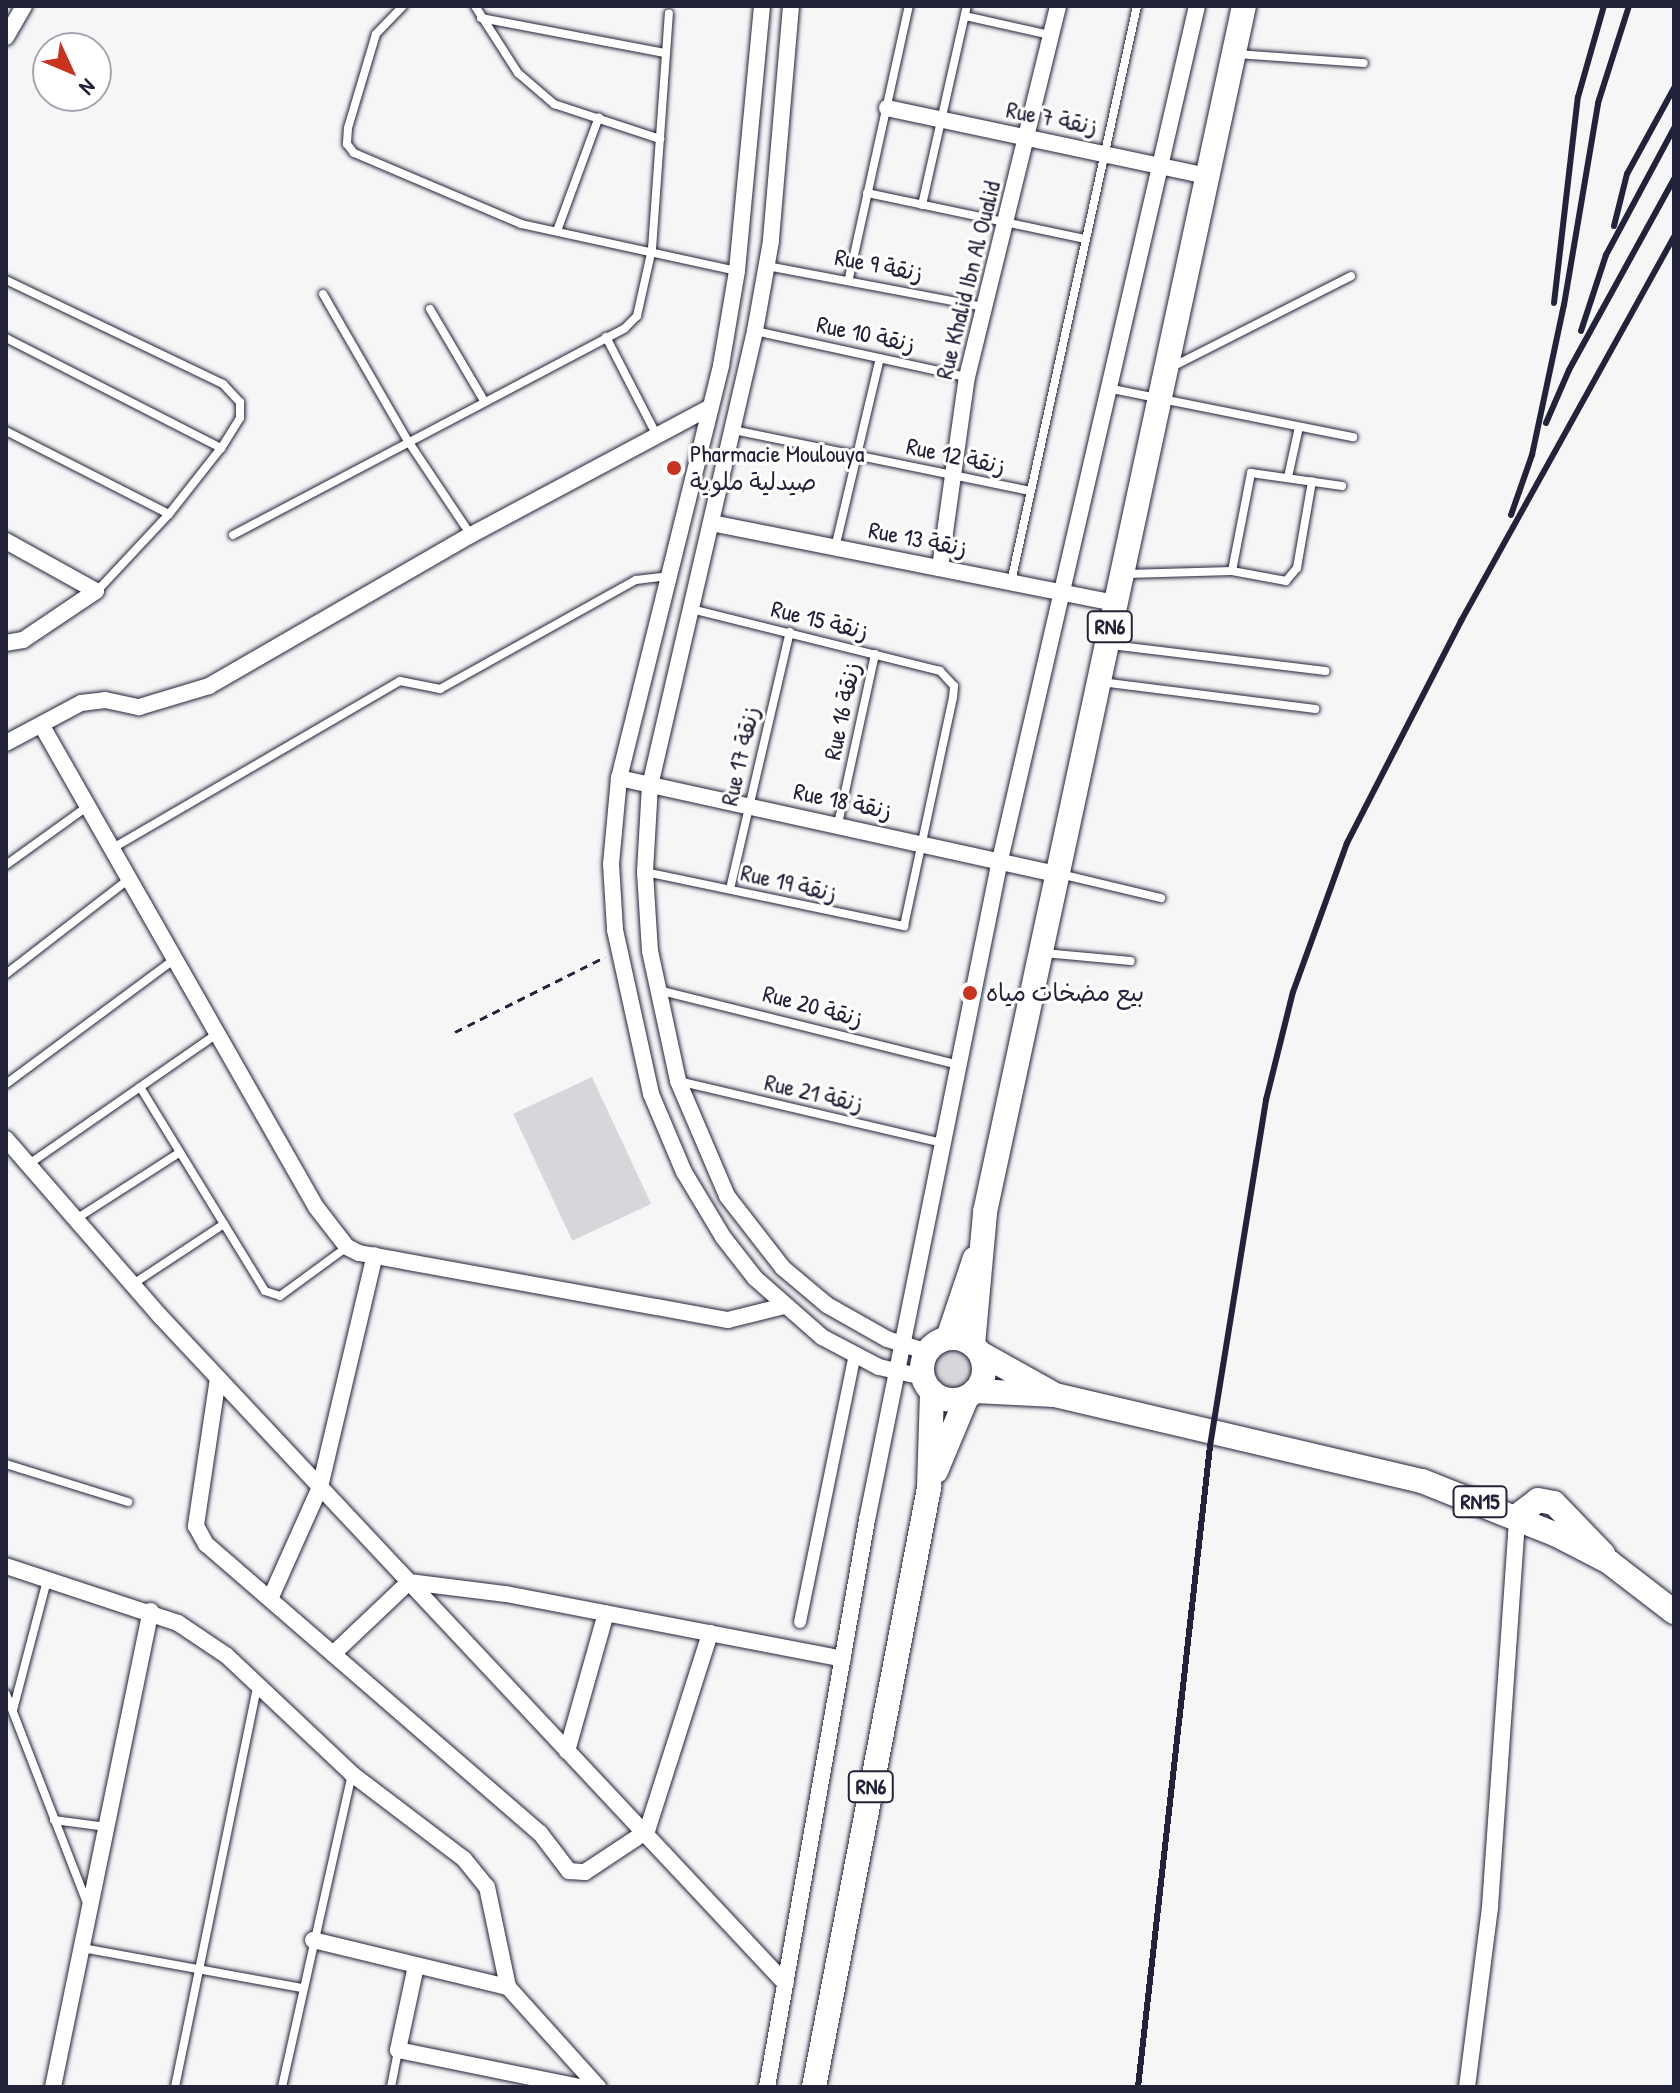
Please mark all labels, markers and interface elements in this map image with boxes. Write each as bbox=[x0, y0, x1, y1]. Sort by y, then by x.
north arrow bbox=[32, 32, 112, 112]
text: N bbox=[73, 73, 103, 102]
street label: Rue 7 زنقة bbox=[1004, 95, 1100, 141]
street label: Rue Khalid Ibn Al Oualid bbox=[929, 178, 1007, 382]
street label: Rue 9 زنقة bbox=[832, 242, 926, 288]
street label: Rue 10 زنقة bbox=[814, 310, 918, 358]
street label: Rue 12 زنقة bbox=[904, 431, 1008, 481]
place label: Pharmacie Moulouya صيدلية ملوية bbox=[690, 440, 865, 496]
marker: Pharmacie Moulouya صيدلية ملوية bbox=[665, 459, 683, 477]
street label: Rue 13 زنقة bbox=[866, 515, 970, 563]
street label: Rue 15 زنقة bbox=[768, 594, 872, 646]
road number: RN6 bbox=[1086, 609, 1134, 645]
street label: Rue 16 زنقة bbox=[818, 660, 866, 762]
street label: Rue 17 زنقة bbox=[715, 704, 765, 808]
street label: Rue 18 زنقة bbox=[791, 777, 895, 825]
street label: Rue 19 زنقة bbox=[738, 858, 840, 908]
street label: Rue 20 زنقة bbox=[760, 979, 866, 1033]
place label: بيع مضخات مياه bbox=[986, 979, 1144, 1007]
marker: بيع مضخات مياه bbox=[961, 984, 979, 1002]
street label: Rue 21 زنقة bbox=[762, 1068, 866, 1118]
road number: RN15 bbox=[1452, 1484, 1508, 1520]
road number: RN6 bbox=[847, 1769, 895, 1805]

